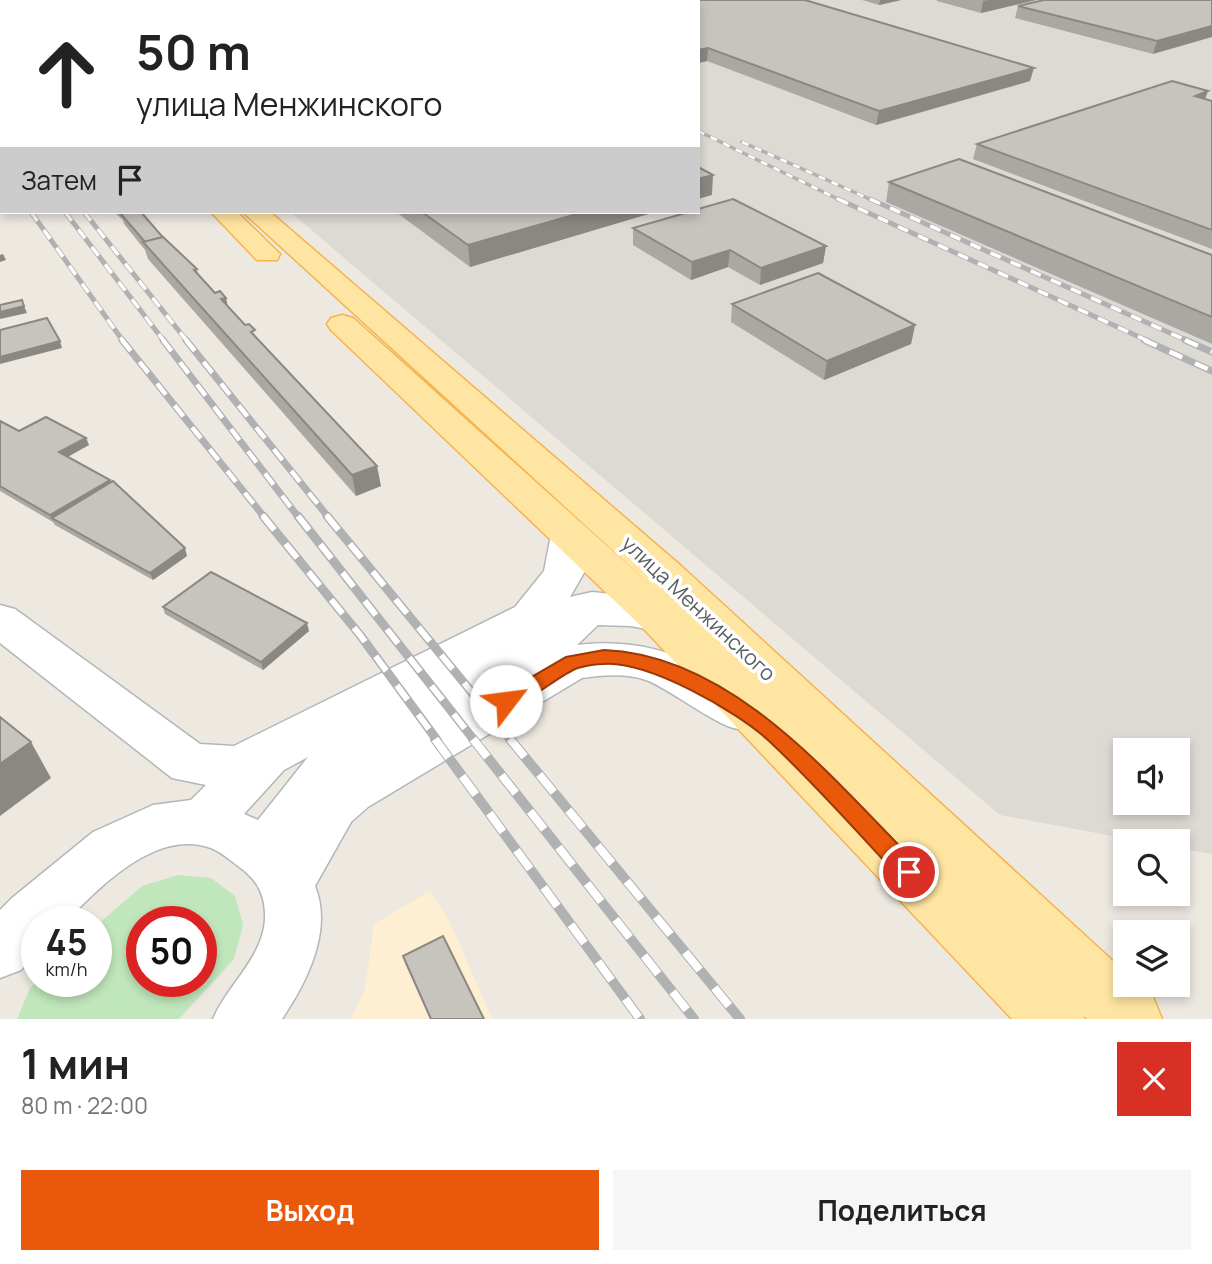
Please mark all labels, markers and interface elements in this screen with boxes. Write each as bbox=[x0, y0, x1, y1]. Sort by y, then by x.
text: 50 m bbox=[136, 18, 251, 85]
icon: ahead bbox=[21, 28, 112, 119]
text: улица Менжинского bbox=[136, 82, 442, 126]
icon: arrive bbox=[111, 161, 149, 199]
text: Затем bbox=[21, 162, 97, 198]
street label: улица Менжинского bbox=[616, 529, 782, 687]
position arrow bbox=[469, 664, 543, 738]
map controls bbox=[1113, 738, 1190, 997]
button: sound bbox=[1113, 738, 1190, 815]
button: search bbox=[1113, 829, 1190, 906]
pin bbox=[879, 842, 939, 902]
icon: arrive bbox=[890, 853, 928, 891]
speed limit sign: 50 bbox=[126, 906, 217, 997]
text: 45 bbox=[46, 918, 87, 966]
button: layers bbox=[1113, 920, 1190, 997]
text: km/h bbox=[46, 957, 87, 981]
text: 1 мин bbox=[21, 1034, 130, 1092]
button: close bbox=[1117, 1042, 1191, 1116]
text: 80 m · 22:00 bbox=[21, 1089, 148, 1121]
button: Выход bbox=[21, 1170, 599, 1250]
button: Поделиться bbox=[613, 1170, 1191, 1250]

